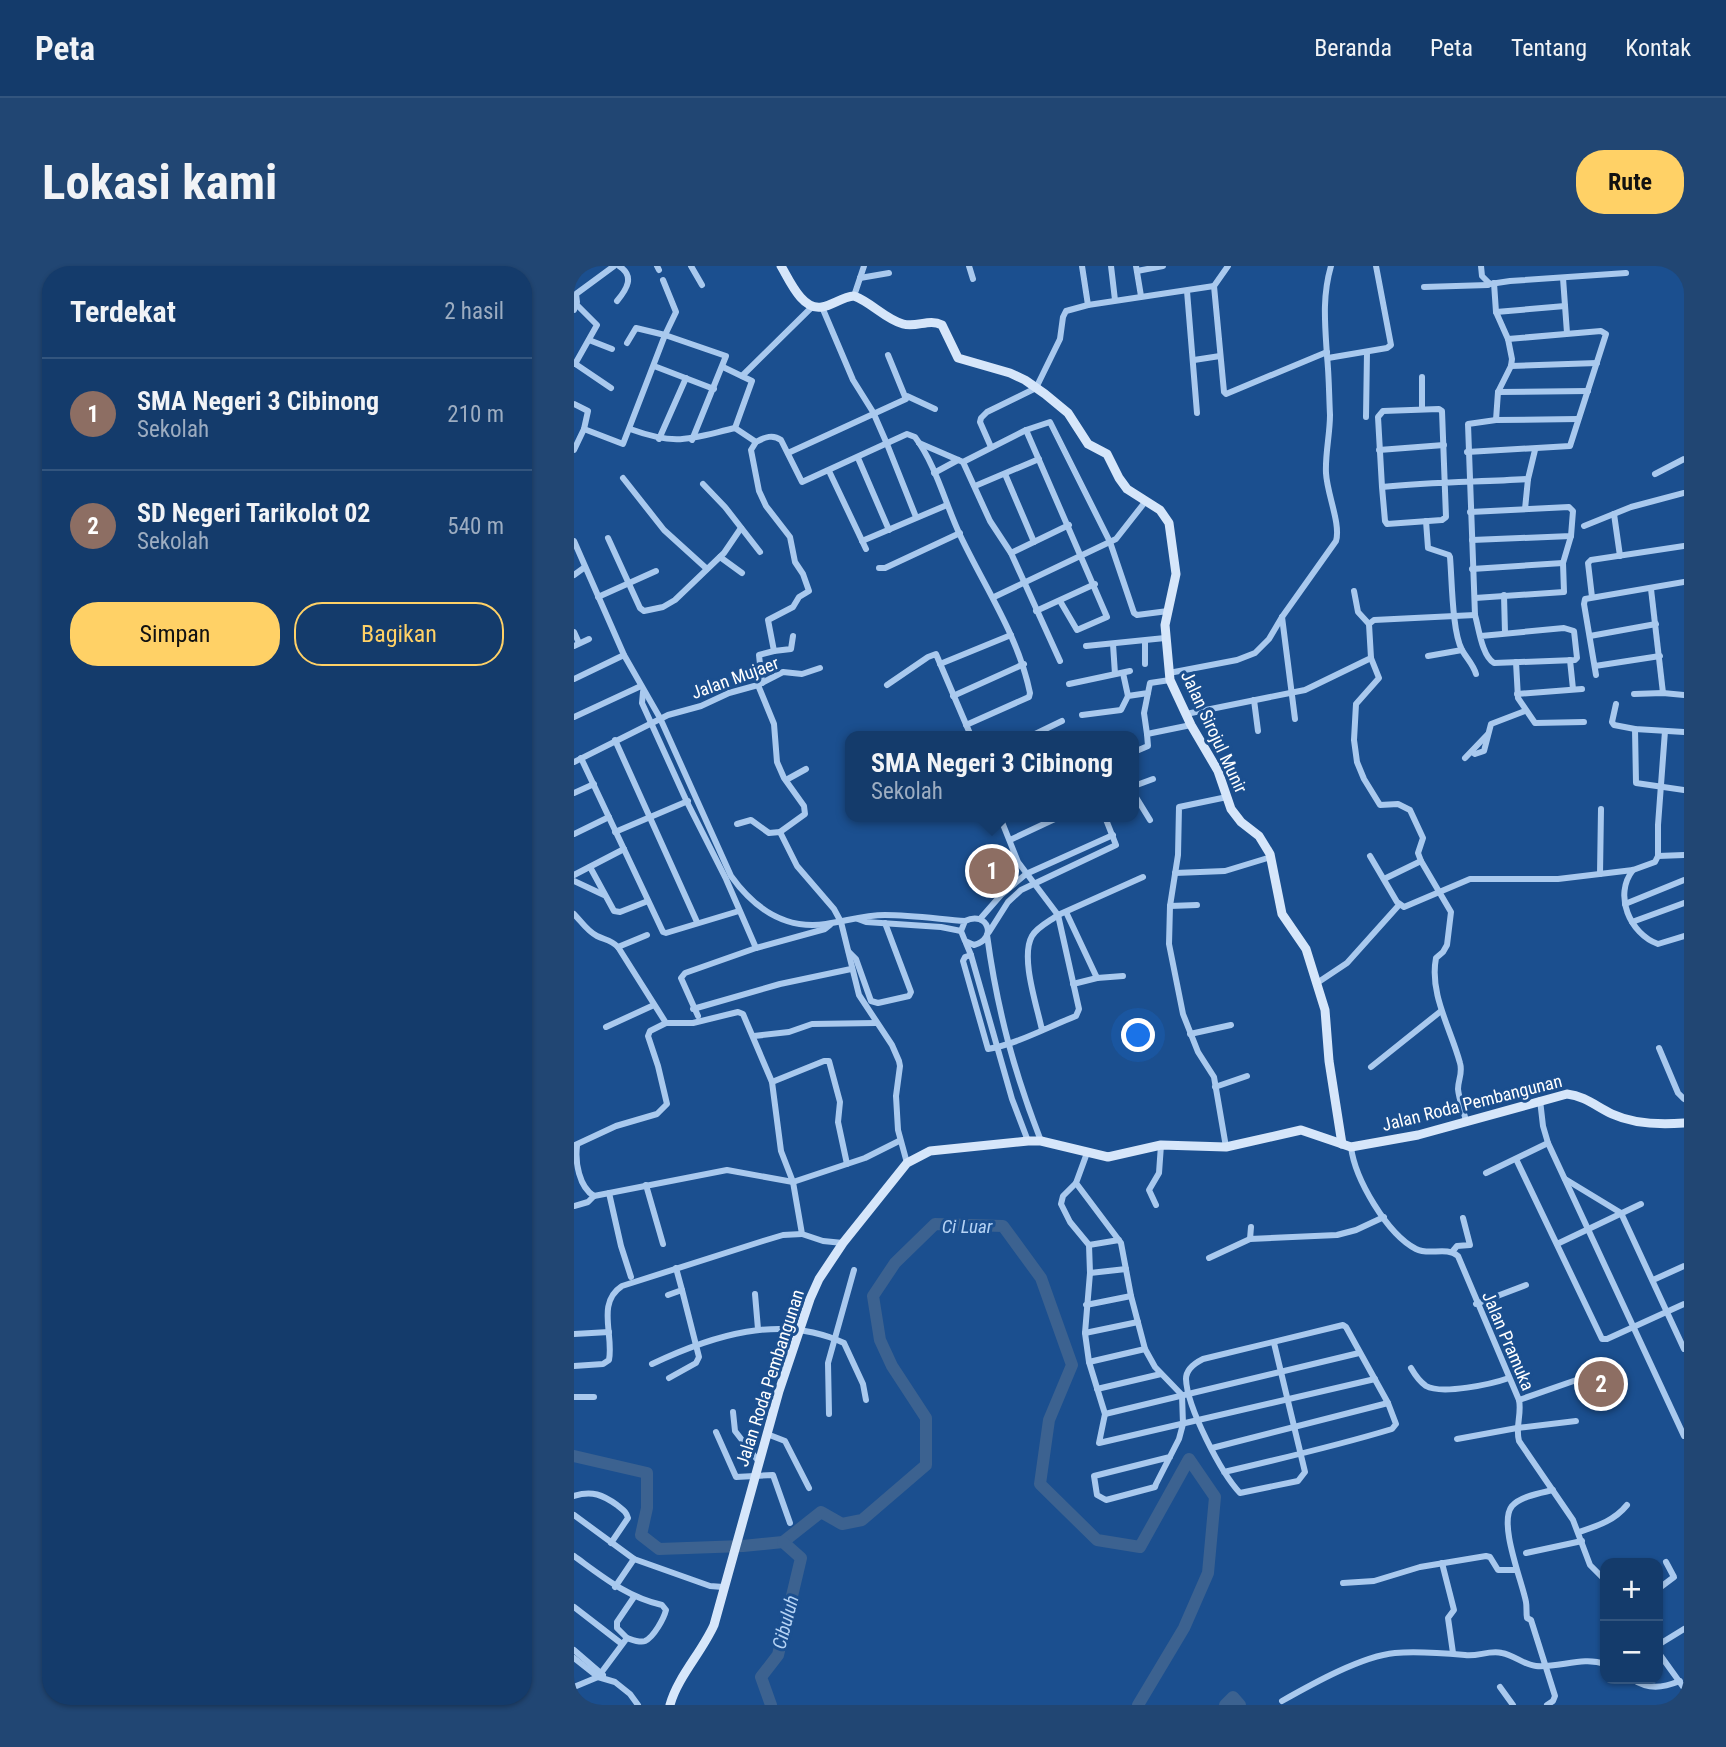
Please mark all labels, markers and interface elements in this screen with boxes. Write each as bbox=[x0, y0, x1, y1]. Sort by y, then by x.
text: Peta bbox=[35, 29, 95, 68]
text: Beranda bbox=[1314, 34, 1392, 62]
text: Peta bbox=[1430, 34, 1473, 62]
text: Tentang bbox=[1511, 34, 1587, 62]
text: Kontak bbox=[1625, 34, 1691, 62]
button: Rute bbox=[1576, 150, 1684, 214]
text: Lokasi kami bbox=[42, 154, 277, 211]
text: Terdekat bbox=[70, 294, 176, 329]
text: 2 hasil bbox=[444, 298, 504, 325]
text: SMA Negeri 3 Cibinong bbox=[137, 386, 379, 416]
text: 1 bbox=[87, 401, 99, 428]
text: 210 m bbox=[447, 401, 504, 428]
text: Sekolah bbox=[137, 416, 209, 443]
text: SD Negeri Tarikolot 02 bbox=[137, 498, 371, 528]
text: 2 bbox=[87, 513, 99, 540]
text: 540 m bbox=[447, 513, 504, 540]
text: Sekolah bbox=[137, 528, 209, 555]
button: Simpan bbox=[70, 602, 280, 666]
button: Bagikan bbox=[294, 602, 504, 666]
street label: Jalan Mujaer bbox=[688, 652, 782, 703]
street label: Jalan Sirojul Munir bbox=[1177, 667, 1252, 797]
popup bbox=[845, 731, 1139, 822]
text: SMA Negeri 3 Cibinong bbox=[871, 748, 1113, 778]
text: Sekolah bbox=[871, 778, 943, 805]
pin: 1 bbox=[969, 845, 1015, 897]
your location bbox=[1121, 1018, 1155, 1052]
street label: Jalan Roda Pembangunan bbox=[1380, 1070, 1564, 1135]
water label: Ci Luar bbox=[942, 1215, 993, 1238]
street label: Jalan Roda Pembangunan bbox=[731, 1287, 808, 1469]
street label: Jalan Pramuka bbox=[1478, 1288, 1539, 1394]
pin: 2 bbox=[1578, 1358, 1624, 1410]
map controls bbox=[1600, 1558, 1663, 1684]
button: + bbox=[1600, 1558, 1663, 1621]
water label: Cibuluh bbox=[767, 1593, 804, 1652]
button: − bbox=[1600, 1621, 1663, 1684]

